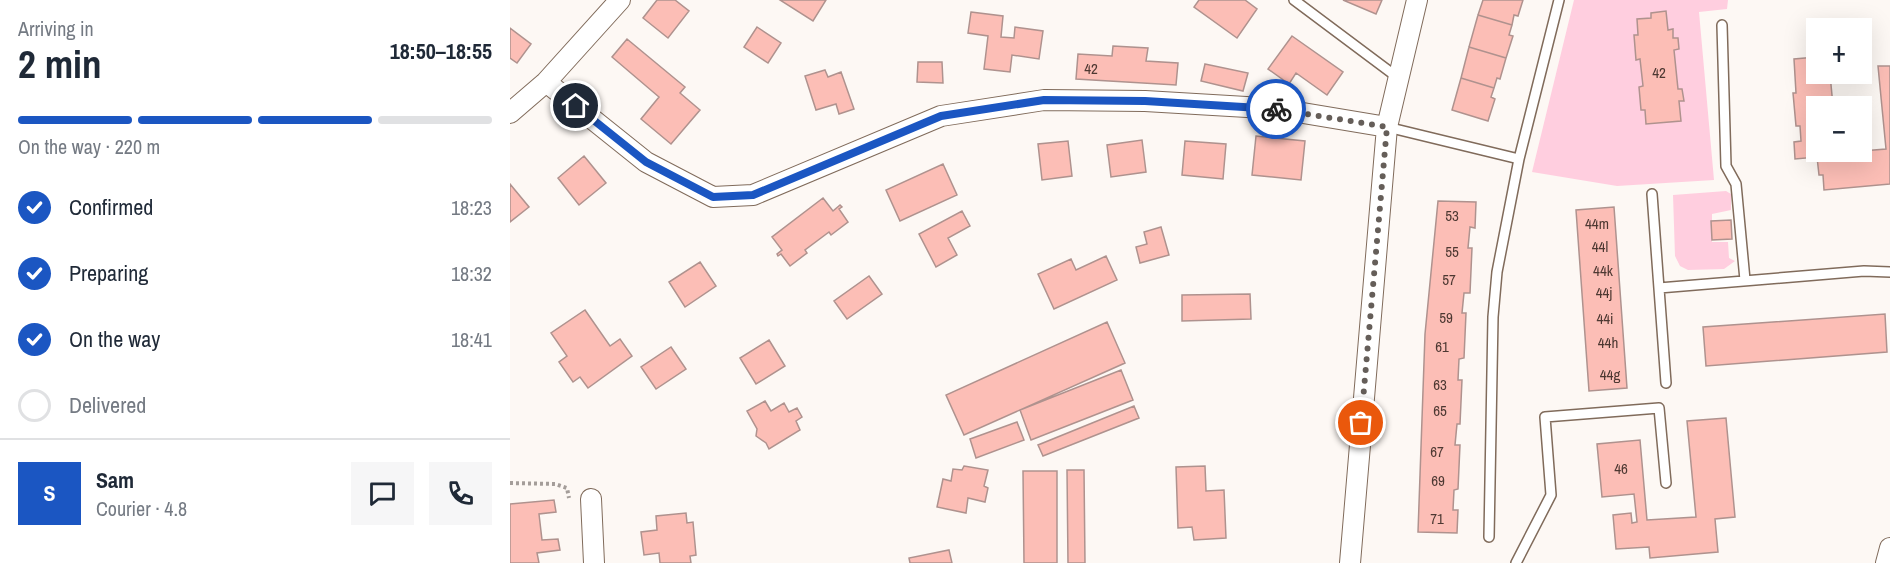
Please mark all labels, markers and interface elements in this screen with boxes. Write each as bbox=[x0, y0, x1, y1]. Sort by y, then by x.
text: Arriving in bbox=[18, 15, 94, 42]
map controls bbox=[1806, 18, 1872, 162]
button: + bbox=[1806, 18, 1872, 84]
text: 18:50–18:55 bbox=[390, 36, 492, 66]
text: 2 min bbox=[18, 38, 102, 90]
house number: 42 bbox=[1084, 58, 1098, 79]
house number: 42 bbox=[1652, 62, 1666, 83]
courier bbox=[1246, 79, 1306, 139]
pin bbox=[550, 80, 601, 131]
icon: home bbox=[559, 89, 592, 122]
icon: bike bbox=[1260, 93, 1293, 126]
button: − bbox=[1806, 96, 1872, 162]
text: On the way · 220 m bbox=[18, 133, 160, 160]
icon: check bbox=[18, 191, 51, 224]
text: Confirmed bbox=[69, 192, 153, 222]
text: 18:23 bbox=[451, 194, 492, 221]
house number: 53 bbox=[1445, 205, 1459, 226]
house number: 44m bbox=[1585, 213, 1609, 234]
house number: 44l bbox=[1592, 236, 1608, 257]
house number: 55 bbox=[1445, 241, 1459, 262]
icon: check bbox=[18, 257, 51, 290]
text: Preparing bbox=[69, 258, 148, 288]
text: 18:32 bbox=[451, 260, 492, 287]
house number: 44k bbox=[1593, 260, 1614, 281]
house number: 57 bbox=[1442, 269, 1456, 290]
house number: 44j bbox=[1596, 282, 1612, 303]
house number: 59 bbox=[1439, 307, 1453, 328]
house number: 44i bbox=[1596, 308, 1614, 329]
icon: check bbox=[18, 323, 51, 356]
text: On the way bbox=[69, 324, 160, 354]
text: 18:41 bbox=[451, 326, 492, 353]
house number: 44h bbox=[1598, 332, 1618, 353]
house number: 61 bbox=[1435, 336, 1449, 357]
house number: 44g bbox=[1600, 364, 1620, 385]
house number: 63 bbox=[1433, 374, 1447, 395]
text: Delivered bbox=[69, 390, 146, 420]
pin bbox=[1335, 397, 1386, 448]
house number: 65 bbox=[1433, 400, 1447, 421]
icon: bag bbox=[1344, 406, 1377, 439]
house number: 67 bbox=[1430, 441, 1444, 462]
house number: 46 bbox=[1614, 458, 1628, 479]
button: chat bbox=[351, 462, 414, 525]
button: phone bbox=[429, 462, 492, 525]
text: Sam bbox=[96, 465, 134, 495]
house number: 69 bbox=[1431, 470, 1445, 491]
text: S bbox=[43, 478, 56, 508]
text: Courier · 4.8 bbox=[96, 495, 187, 522]
house number: 71 bbox=[1430, 508, 1444, 529]

